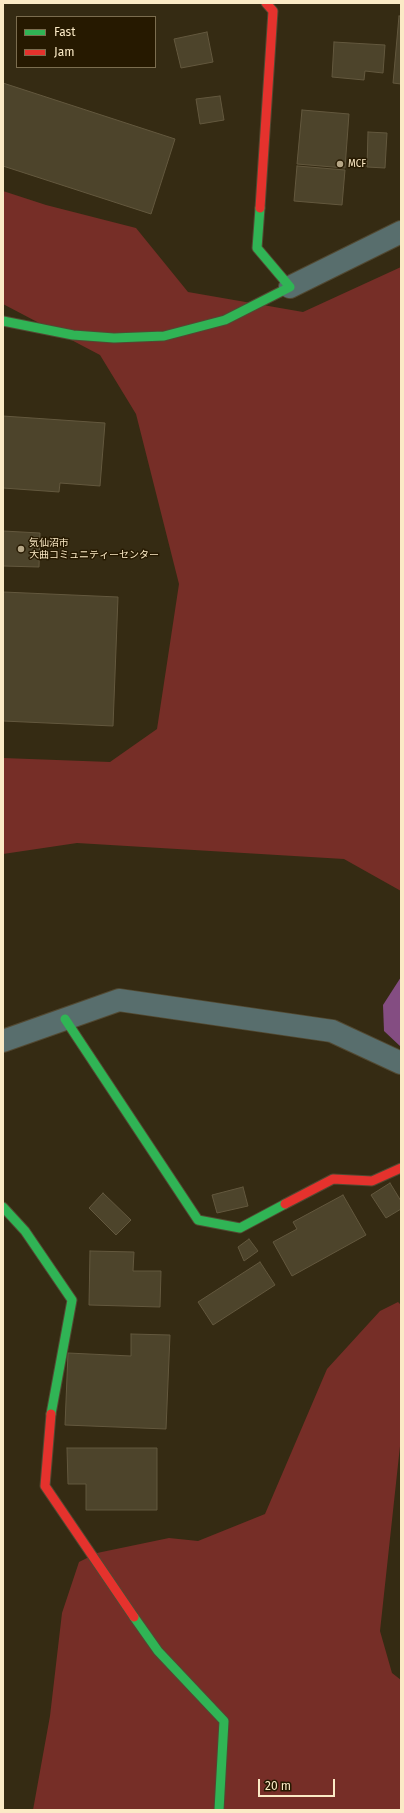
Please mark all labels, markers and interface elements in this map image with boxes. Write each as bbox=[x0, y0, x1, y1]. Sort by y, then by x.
legend bbox=[16, 16, 156, 68]
text: Fast bbox=[54, 25, 76, 39]
text: Jam bbox=[54, 45, 74, 59]
place label: MCF bbox=[348, 158, 366, 170]
marker: MCF bbox=[335, 159, 345, 169]
place label: 気仙沼市 大曲コミュニティーセンター bbox=[29, 537, 159, 560]
marker: 気仙沼市 大曲コミュニティーセンター bbox=[16, 544, 26, 554]
scale bar bbox=[260, 1771, 337, 1797]
text: 20 m bbox=[265, 1779, 291, 1793]

